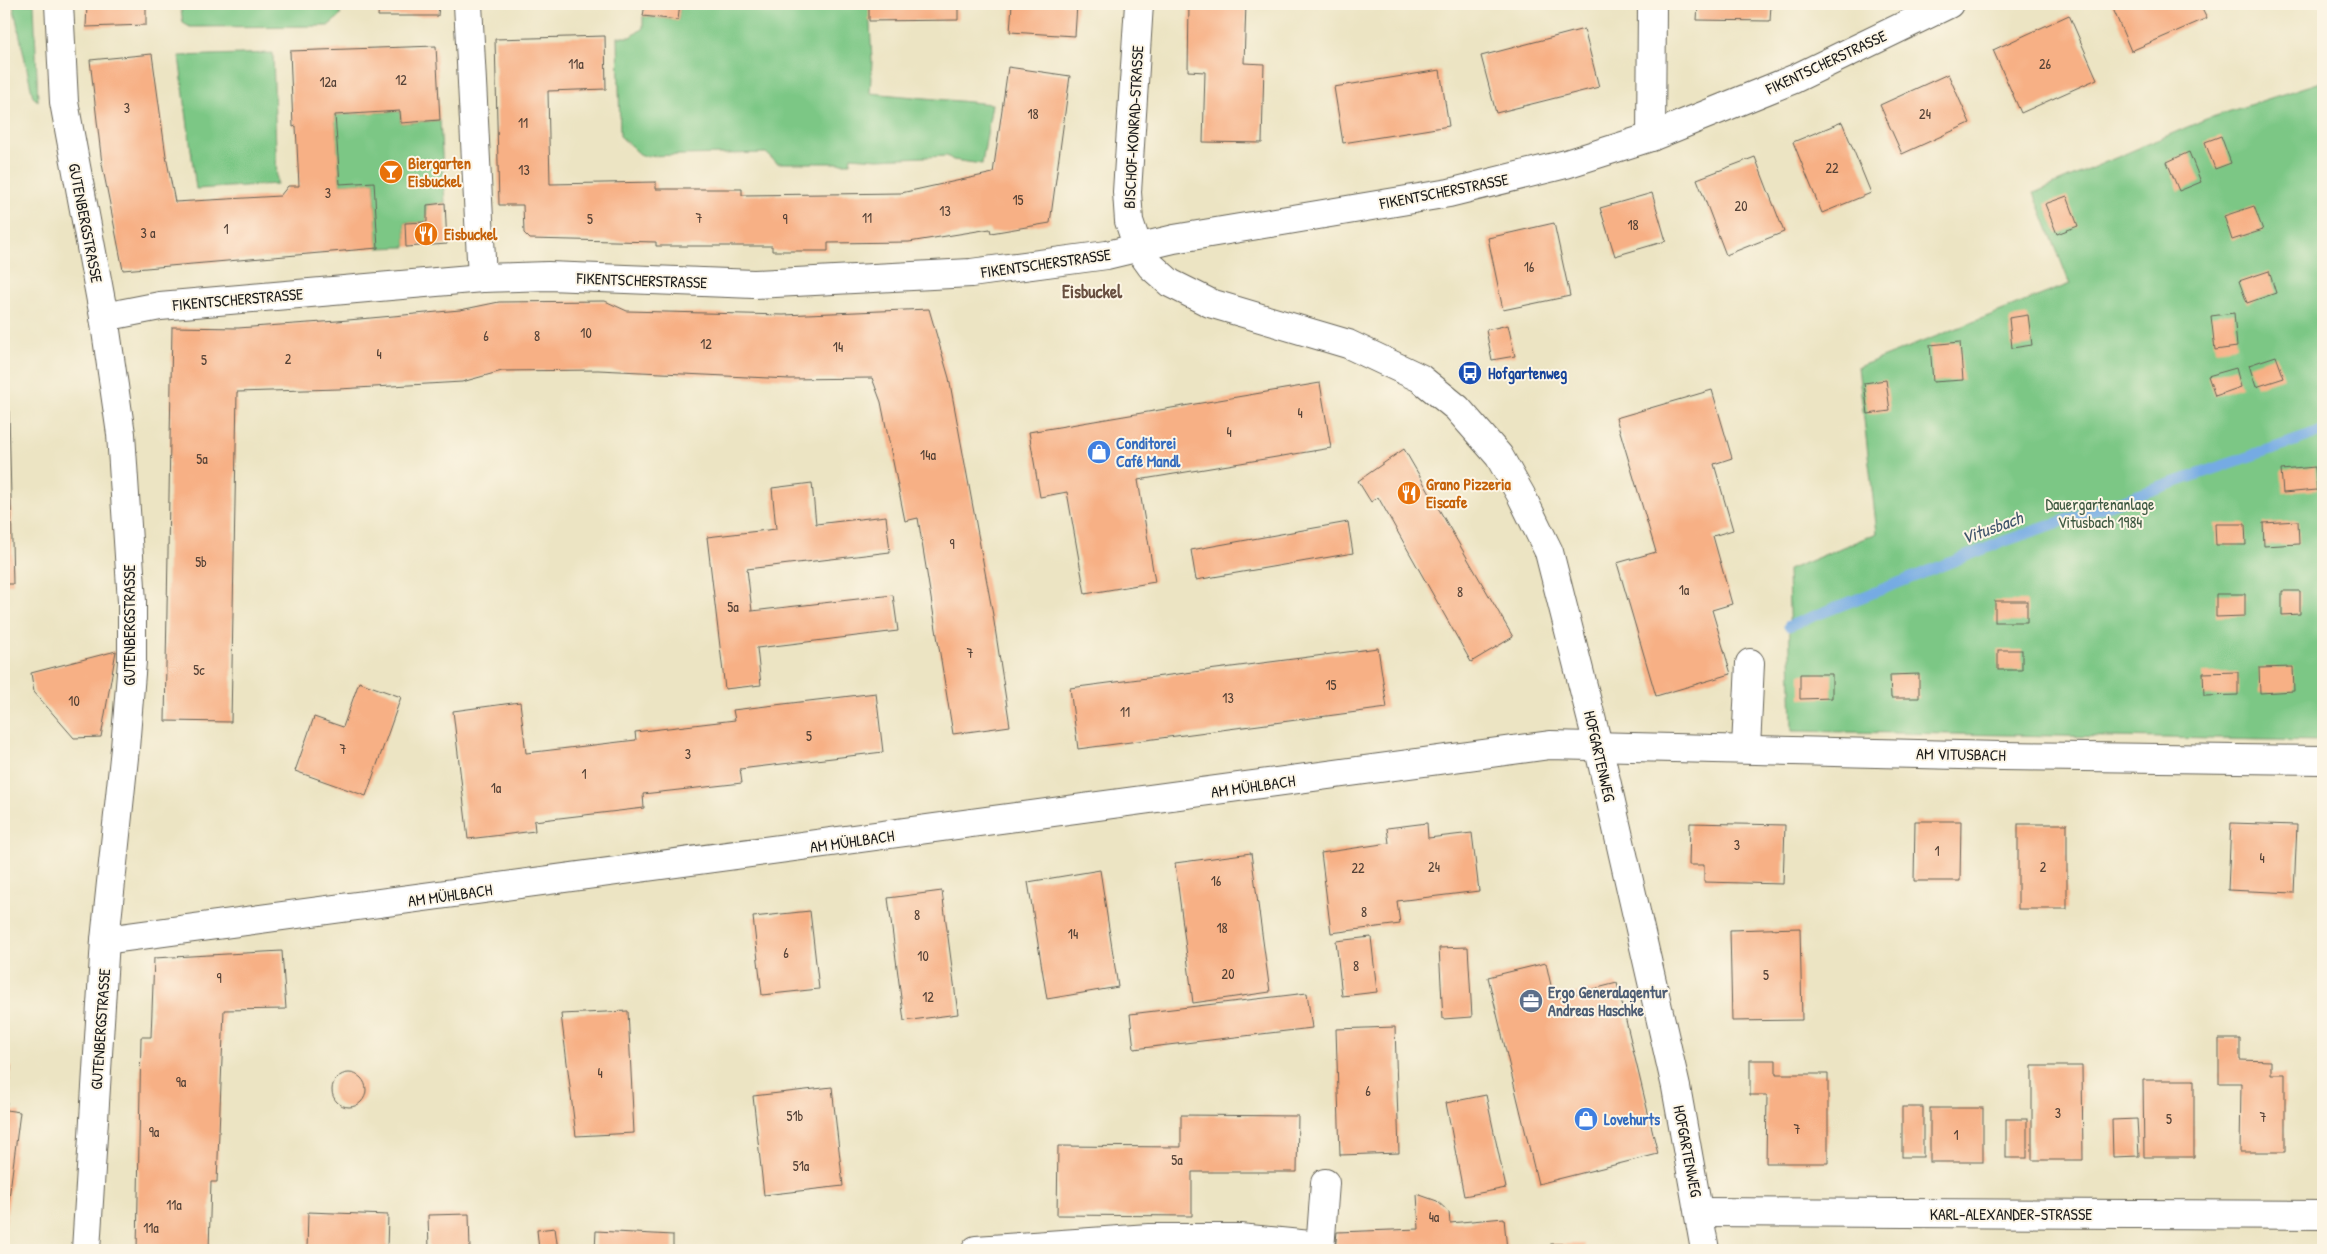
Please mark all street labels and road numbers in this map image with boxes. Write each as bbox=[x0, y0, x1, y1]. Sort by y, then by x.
street label: FIKENTSCHERSTRASSE bbox=[1761, 24, 1890, 100]
street label: BISCHOF-KONRAD-STRASSE bbox=[1118, 45, 1148, 209]
street label: GUTENBERGSTRASSE bbox=[64, 161, 108, 285]
street label: FIKENTSCHERSTRASSE bbox=[1377, 168, 1510, 214]
street label: FIKENTSCHERSTRASSE bbox=[979, 243, 1112, 283]
street label: FIKENTSCHERSTRASSE bbox=[575, 267, 708, 293]
street label: FIKENTSCHERSTRASSE bbox=[171, 282, 304, 316]
street label: GUTENBERGSTRASSE bbox=[118, 564, 140, 686]
street label: HOFGARTENWEG bbox=[1579, 708, 1621, 804]
street label: AM VITUSBACH bbox=[1916, 742, 2006, 766]
street label: AM MÜHLBACH bbox=[1209, 769, 1297, 803]
street label: AM MÜHLBACH bbox=[808, 824, 896, 858]
street label: AM MÜHLBACH bbox=[406, 878, 494, 912]
street label: GUTENBERGSTRASSE bbox=[85, 968, 115, 1090]
street label: HOFGARTENWEG bbox=[1668, 1103, 1708, 1199]
street label: KARL-ALEXANDER-STRASSE bbox=[1930, 1203, 2092, 1225]

